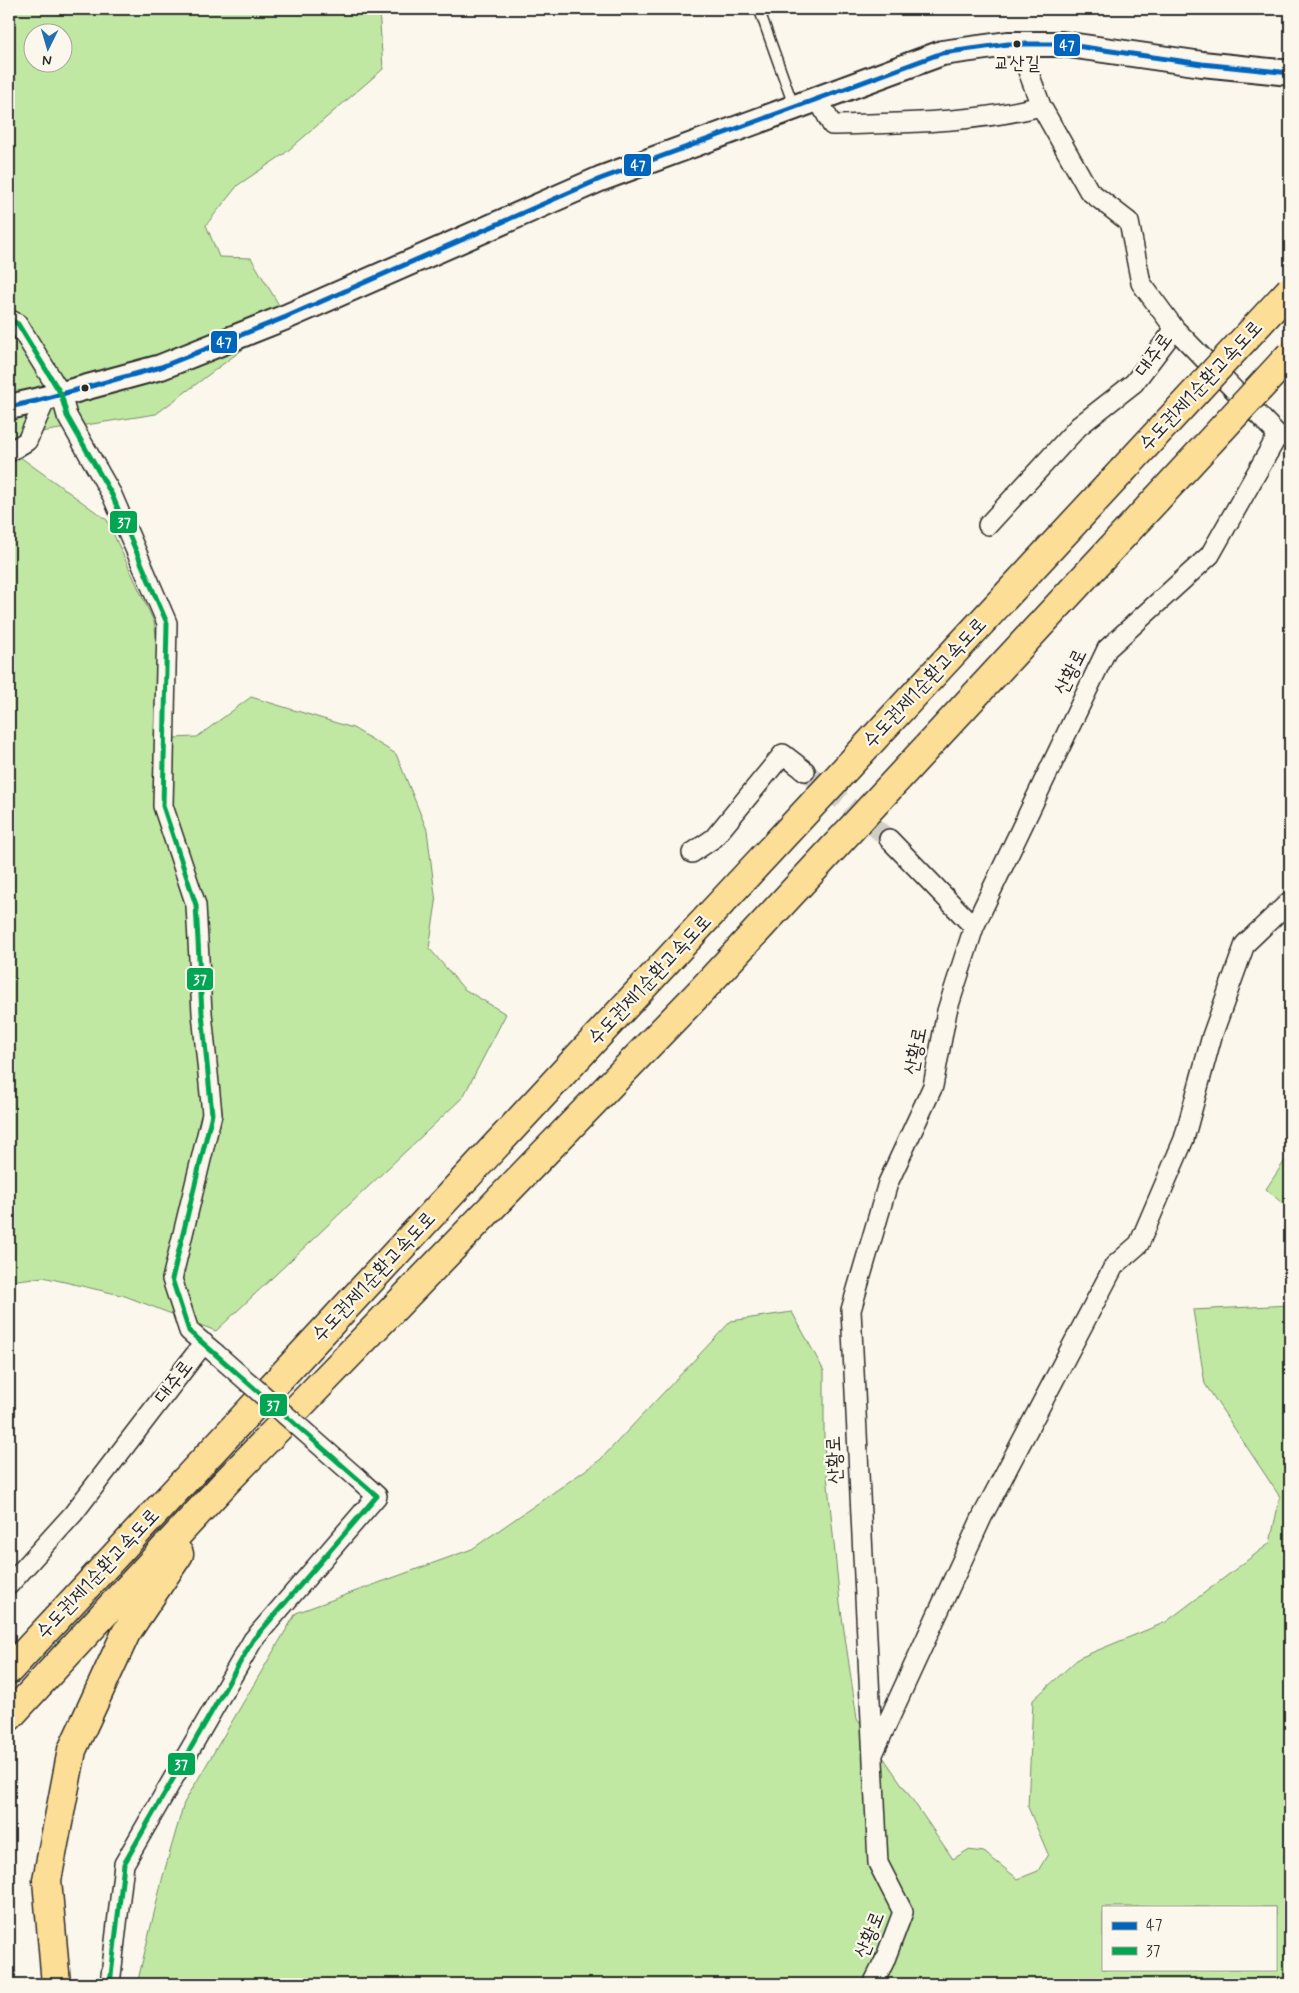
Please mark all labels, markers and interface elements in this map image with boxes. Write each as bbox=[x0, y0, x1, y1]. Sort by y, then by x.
north arrow bbox=[22, 22, 72, 72]
line badge: 47 bbox=[1053, 33, 1081, 57]
text: 47 bbox=[1059, 37, 1075, 55]
marker: 교산길 bbox=[1012, 39, 1022, 49]
text: N bbox=[42, 51, 52, 69]
place label: 교산길 bbox=[994, 51, 1040, 76]
line badge: 47 bbox=[623, 153, 652, 177]
text: 47 bbox=[630, 157, 646, 175]
street label: 수도권제1순환고속도로 bbox=[1133, 315, 1269, 457]
street label: 대주로 bbox=[1129, 328, 1179, 382]
line badge: 47 bbox=[210, 330, 238, 354]
text: 47 bbox=[216, 334, 232, 352]
unlabelled marker bbox=[80, 383, 90, 393]
line badge: 37 bbox=[109, 510, 138, 534]
text: 37 bbox=[117, 514, 131, 532]
street label: 수도권제1순환고속도로 bbox=[857, 612, 993, 754]
street label: 산황로 bbox=[1048, 644, 1094, 700]
street label: 수도권제1순환고속도로 bbox=[582, 909, 718, 1051]
line badge: 37 bbox=[186, 967, 214, 991]
text: 37 bbox=[193, 971, 207, 989]
street label: 산황로 bbox=[898, 1025, 934, 1077]
street label: 수도권제1순환고속도로 bbox=[306, 1206, 442, 1348]
street label: 대주로 bbox=[148, 1355, 200, 1409]
line badge: 37 bbox=[259, 1393, 288, 1417]
text: 37 bbox=[266, 1397, 280, 1415]
street label: 산황로 bbox=[820, 1435, 850, 1485]
street label: 수도권제1순환고속도로 bbox=[30, 1503, 166, 1645]
line badge: 37 bbox=[167, 1752, 196, 1776]
text: 37 bbox=[174, 1756, 188, 1774]
legend bbox=[1102, 1906, 1276, 1970]
street label: 산황로 bbox=[848, 1908, 892, 1962]
text: 47 bbox=[1146, 1916, 1163, 1936]
text: 37 bbox=[1146, 1942, 1161, 1962]

